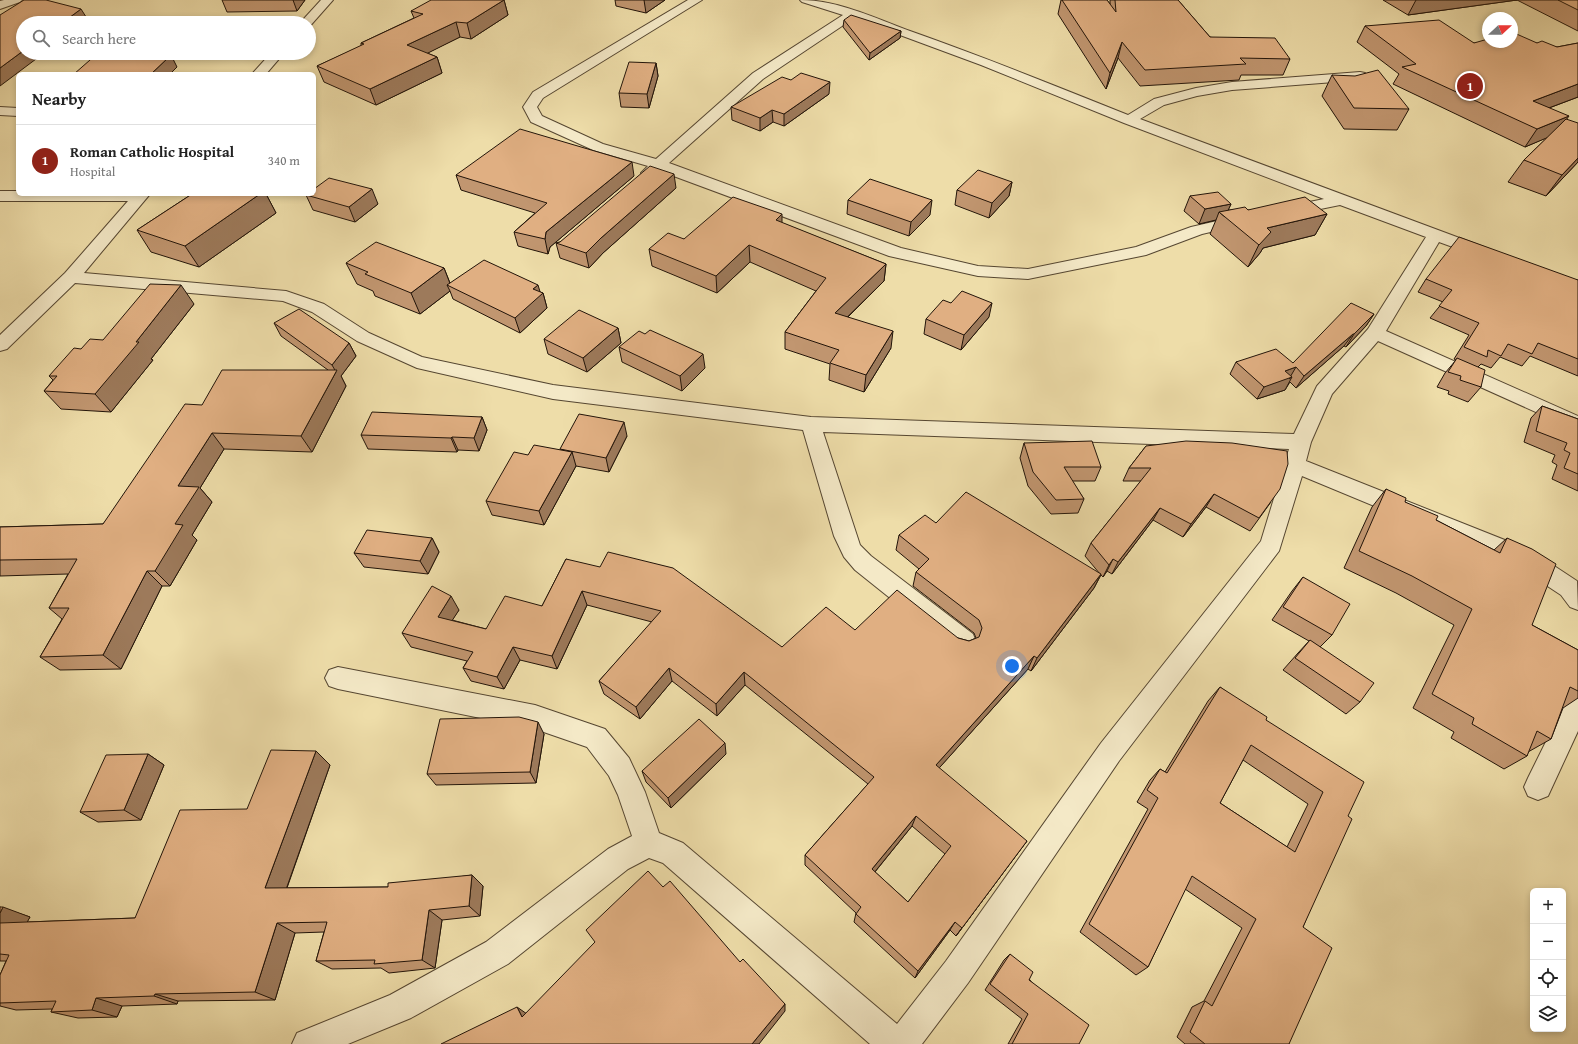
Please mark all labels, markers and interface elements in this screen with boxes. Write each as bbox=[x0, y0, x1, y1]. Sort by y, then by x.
north arrow bbox=[1482, 12, 1518, 48]
search box bbox=[16, 16, 316, 60]
icon: search bbox=[30, 27, 52, 49]
text: Search here bbox=[62, 28, 136, 49]
pin: 1 bbox=[1457, 71, 1483, 101]
text: Nearby bbox=[32, 86, 86, 111]
text: Roman Catholic Hospital bbox=[70, 141, 234, 162]
text: 1 bbox=[42, 151, 48, 170]
text: 340 m bbox=[268, 151, 300, 170]
text: Hospital bbox=[70, 162, 115, 181]
your location bbox=[1002, 656, 1022, 676]
map controls bbox=[1530, 888, 1566, 1032]
button: + bbox=[1530, 888, 1566, 924]
button: − bbox=[1530, 924, 1566, 960]
button: locate bbox=[1530, 960, 1566, 996]
button: layers bbox=[1530, 996, 1566, 1032]

